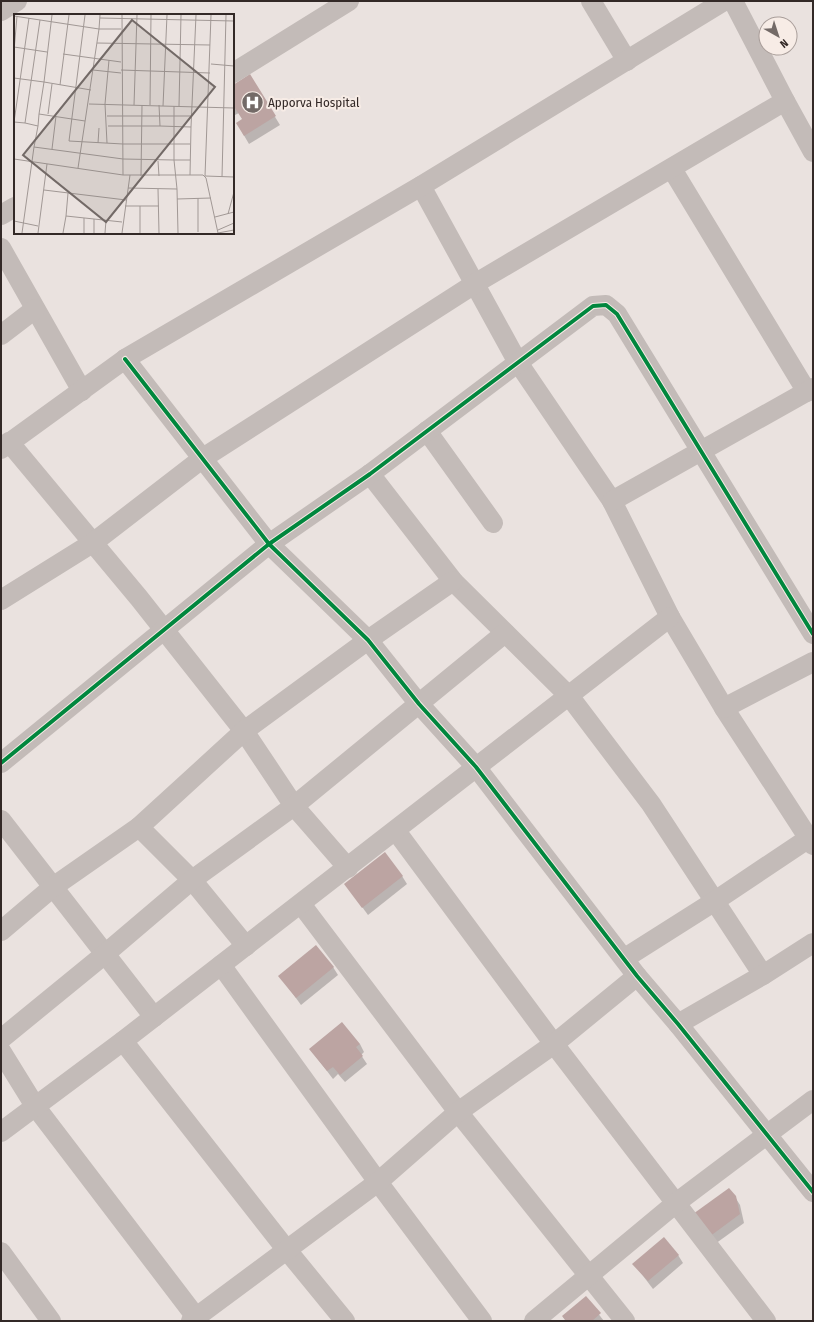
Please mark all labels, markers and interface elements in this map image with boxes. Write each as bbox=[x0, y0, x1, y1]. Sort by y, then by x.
inset map bbox=[14, 14, 234, 234]
north arrow bbox=[758, 16, 798, 56]
text: N bbox=[777, 36, 791, 51]
hospital icon: Apporva Hospital bbox=[239, 89, 265, 115]
place label: Apporva Hospital bbox=[268, 95, 360, 110]

